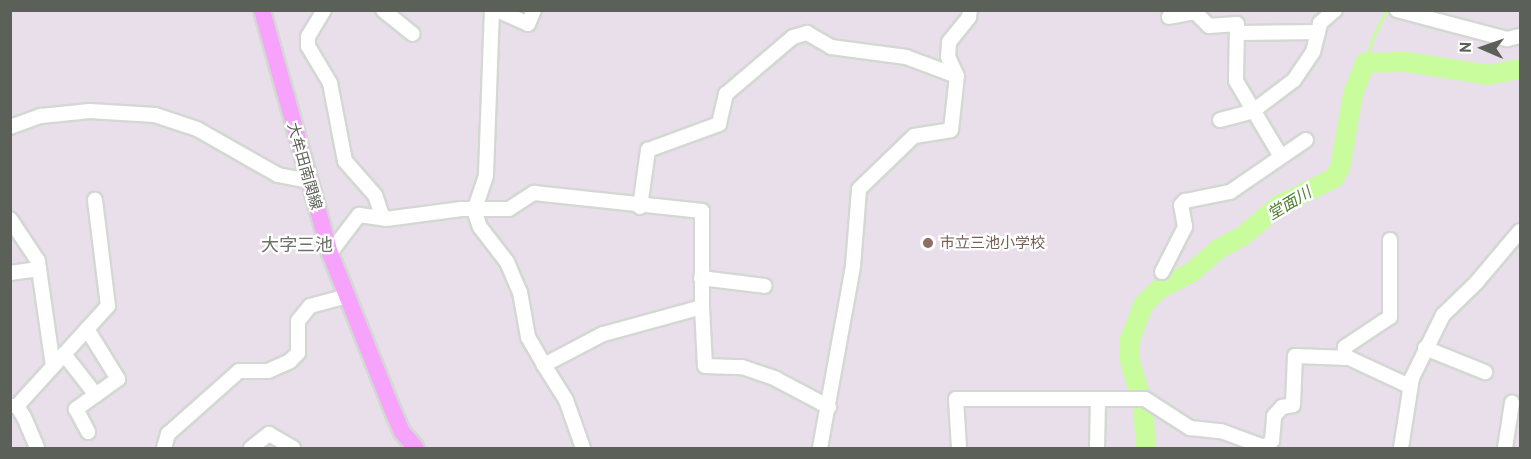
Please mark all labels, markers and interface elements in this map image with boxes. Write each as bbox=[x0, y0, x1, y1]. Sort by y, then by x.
north arrow bbox=[1453, 18, 1513, 78]
text: N bbox=[1455, 42, 1475, 53]
street label: 大牟田南関線 bbox=[284, 120, 326, 212]
water label: 堂面川 bbox=[1263, 182, 1315, 224]
district label: 大字三池 bbox=[261, 234, 333, 256]
place label: 市立三池小学校 bbox=[940, 234, 1045, 252]
marker: 市立三池小学校 bbox=[921, 236, 935, 250]

